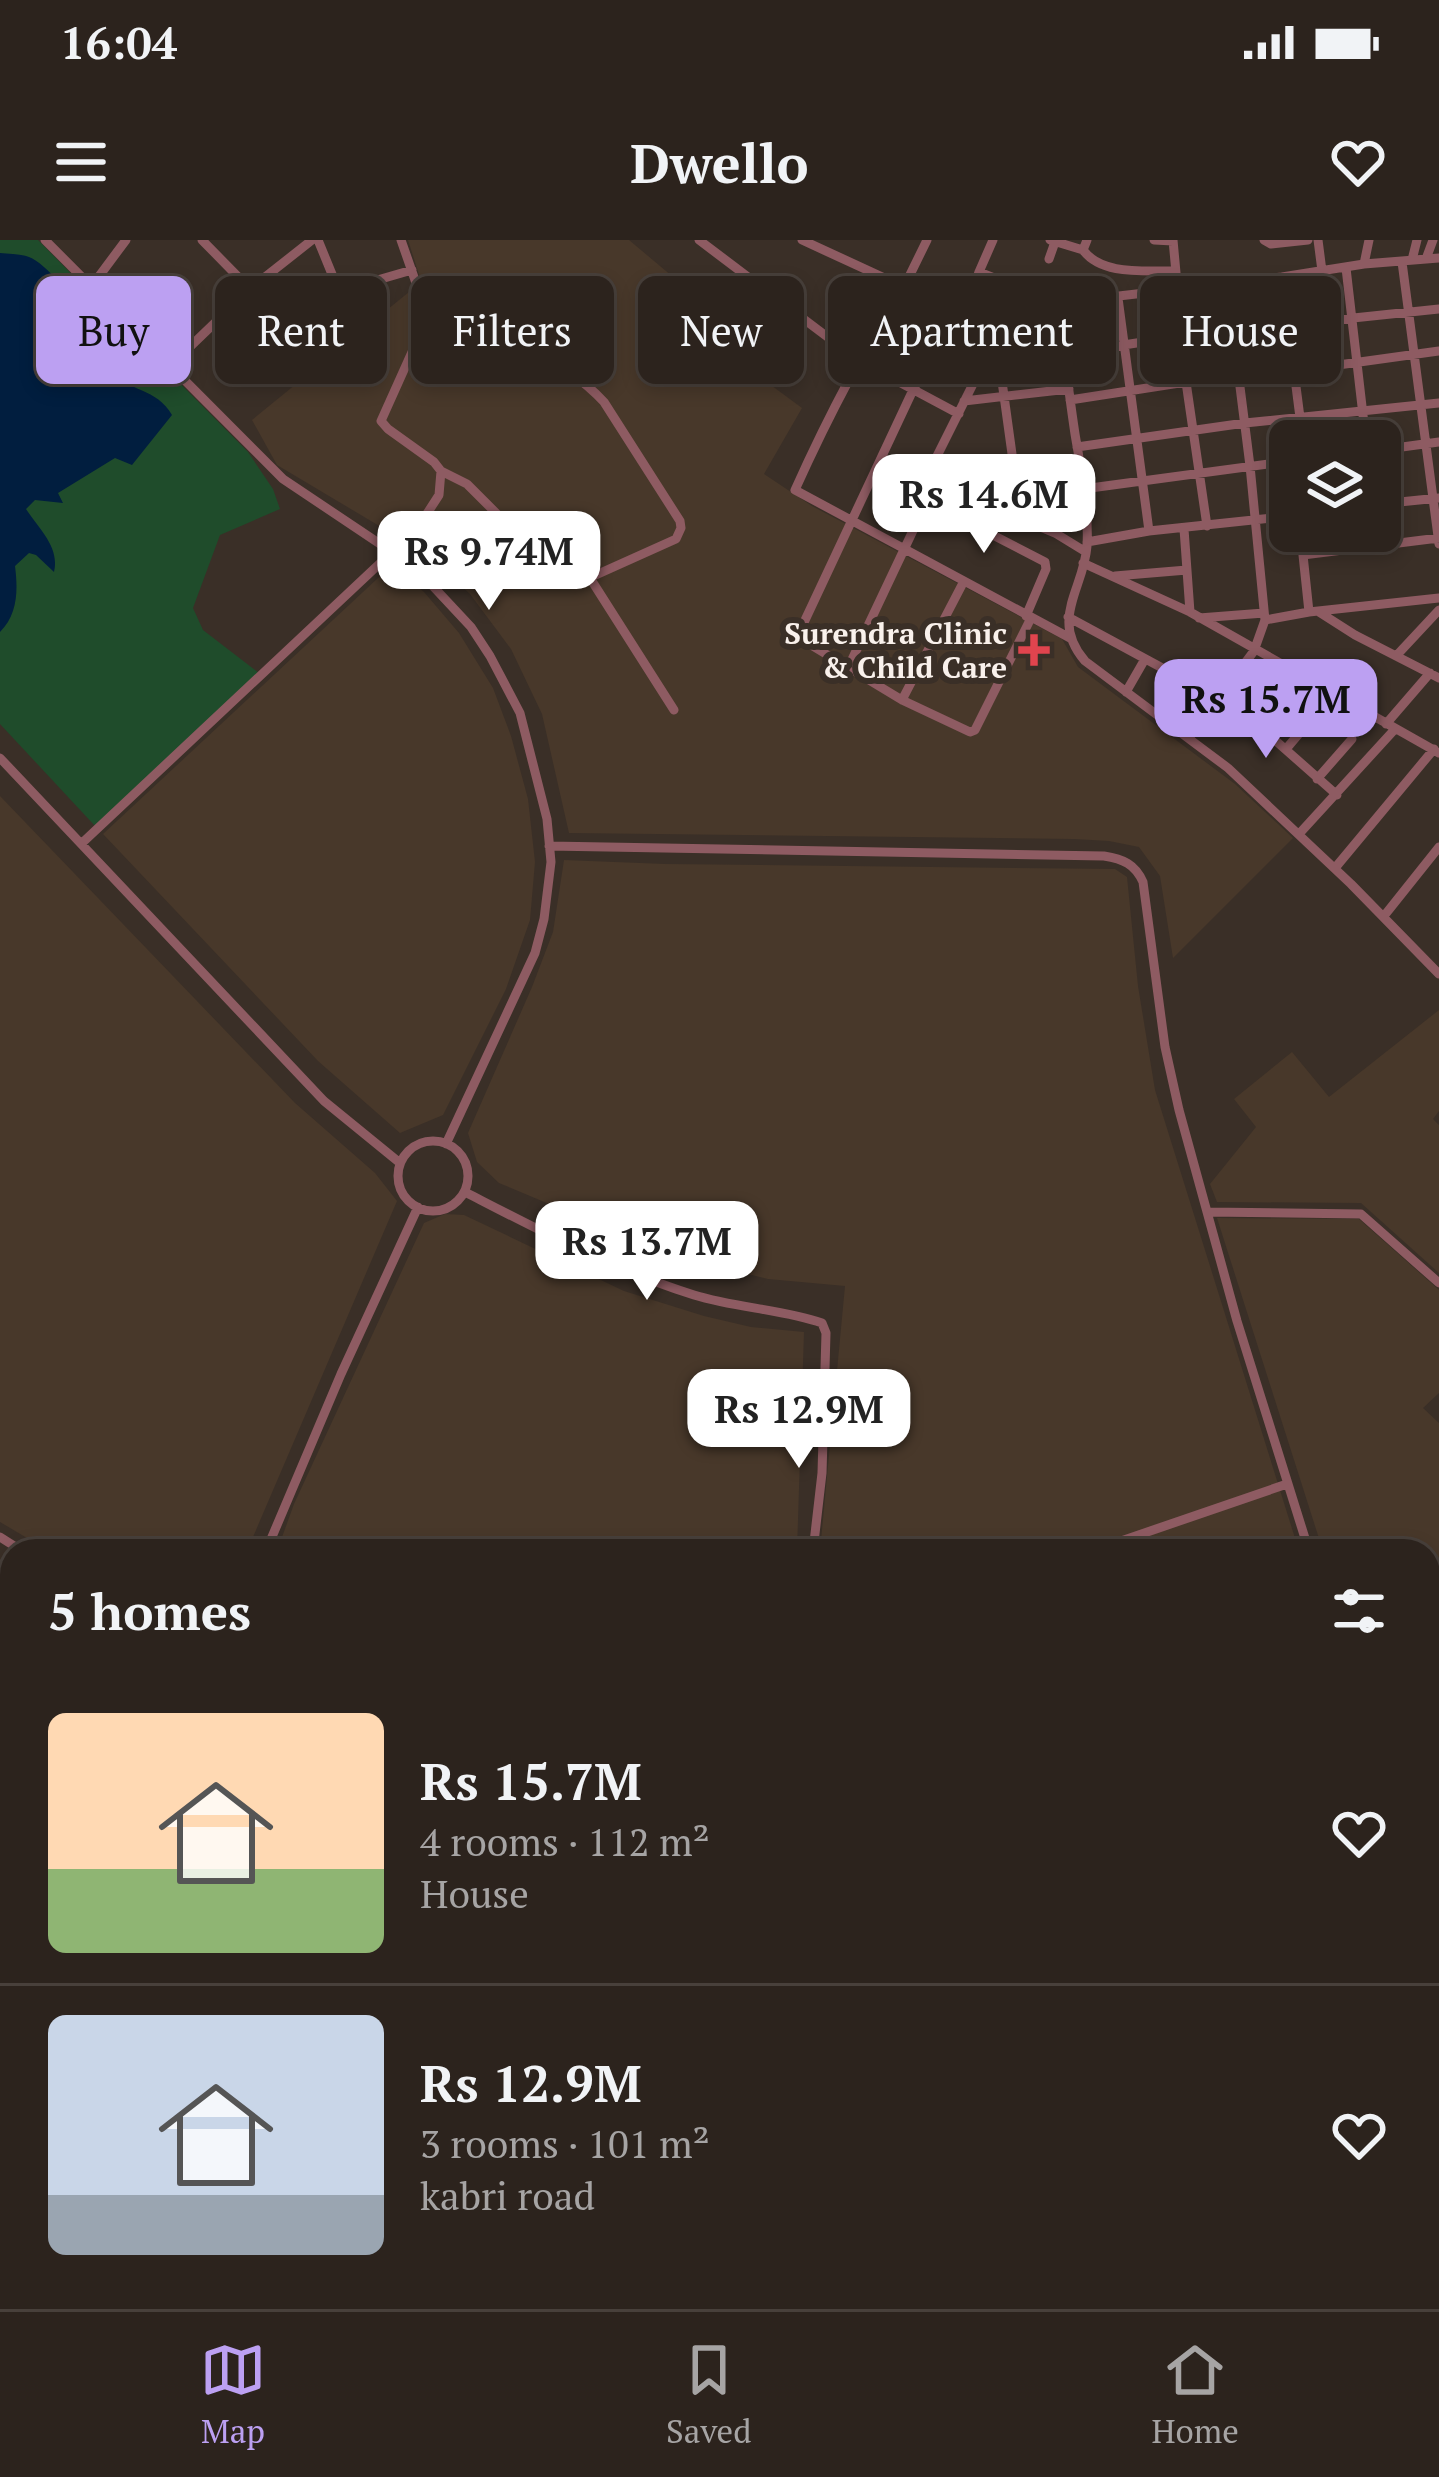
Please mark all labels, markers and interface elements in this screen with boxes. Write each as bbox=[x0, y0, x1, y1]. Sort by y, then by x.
text: 16:04 bbox=[60, 12, 177, 72]
text: Dwello bbox=[630, 127, 809, 198]
icon: menu bbox=[48, 129, 114, 195]
icon: heart bbox=[1325, 129, 1391, 195]
chip: Buy bbox=[36, 276, 191, 384]
chip: Rent bbox=[215, 276, 387, 384]
chip: Filters bbox=[411, 276, 614, 384]
chip: New bbox=[638, 276, 804, 384]
chip: Apartment bbox=[828, 276, 1116, 384]
chip: House bbox=[1140, 276, 1341, 384]
map controls bbox=[1269, 420, 1401, 552]
button: layers bbox=[1269, 420, 1401, 552]
pin: Rs 14.6M bbox=[860, 454, 1108, 556]
text: Rs 14.6M bbox=[899, 467, 1069, 519]
pin: Rs 9.74M bbox=[365, 511, 613, 613]
text: Rs 9.74M bbox=[404, 524, 574, 576]
place label: Surendra Clinic & Child Care bbox=[784, 613, 1007, 687]
marker: Surendra Clinic & Child Care bbox=[1018, 634, 1050, 666]
pin: Rs 15.7M bbox=[1142, 659, 1390, 761]
text: Rs 15.7M bbox=[1181, 672, 1351, 724]
pin: Rs 13.7M bbox=[523, 1201, 771, 1303]
text: Rs 13.7M bbox=[562, 1214, 732, 1266]
pin: Rs 12.9M bbox=[675, 1369, 923, 1471]
text: Rs 12.9M bbox=[714, 1382, 884, 1434]
text: 5 homes bbox=[48, 1577, 251, 1645]
icon: filters bbox=[1326, 1578, 1392, 1644]
text: Rs 15.7M bbox=[420, 1747, 641, 1815]
icon: home bbox=[144, 1761, 288, 1905]
icon: heart bbox=[1326, 1800, 1392, 1866]
text: 4 rooms · 112 m² bbox=[420, 1815, 710, 1867]
text: House bbox=[420, 1867, 529, 1919]
text: Rs 12.9M bbox=[420, 2049, 641, 2117]
icon: home bbox=[144, 2063, 288, 2207]
icon: heart bbox=[1326, 2102, 1392, 2168]
text: 3 rooms · 101 m² bbox=[420, 2117, 710, 2169]
text: kabri road bbox=[420, 2169, 595, 2221]
tab: Map bbox=[200, 2337, 266, 2452]
tab: Saved bbox=[666, 2337, 752, 2452]
tab: Home bbox=[1152, 2337, 1239, 2452]

